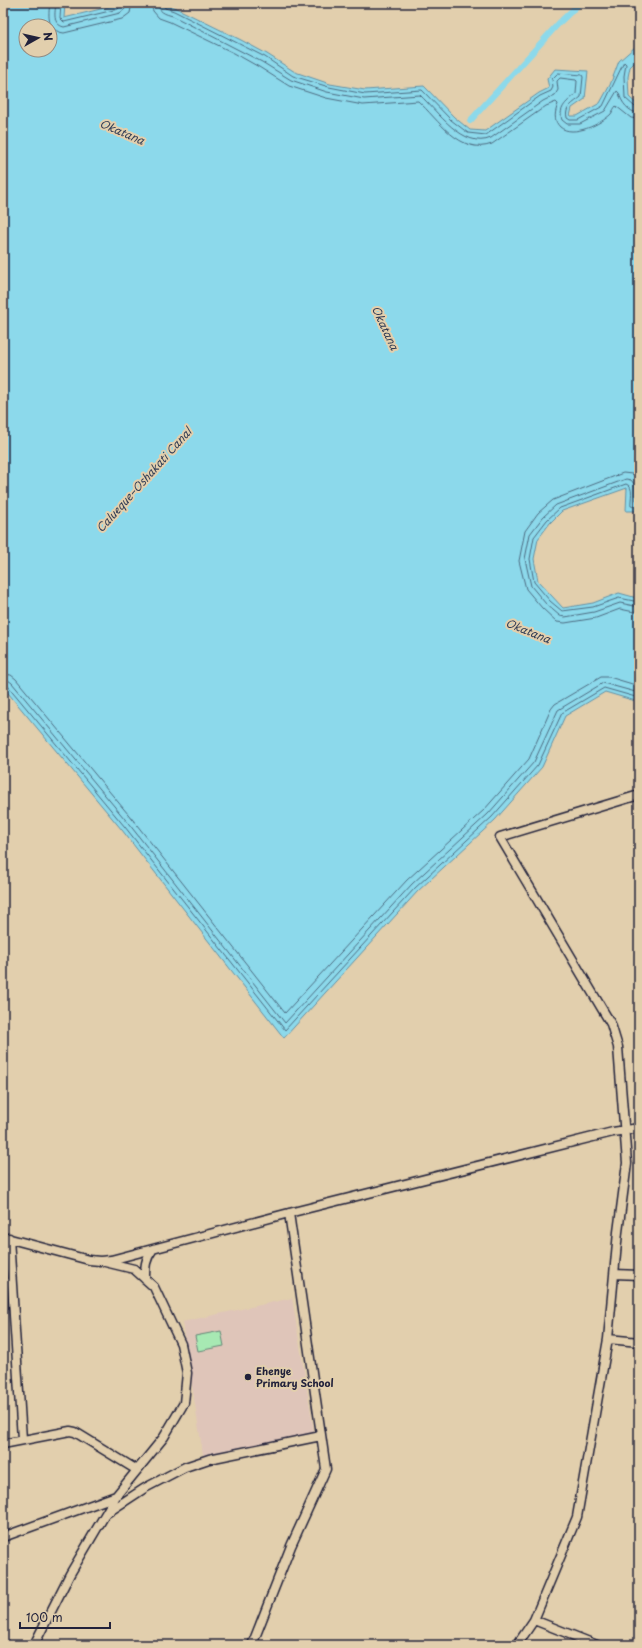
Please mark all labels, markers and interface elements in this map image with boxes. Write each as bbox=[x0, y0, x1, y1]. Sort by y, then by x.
north arrow bbox=[18, 18, 58, 58]
text: N bbox=[39, 31, 57, 42]
water label: Okatana bbox=[97, 115, 148, 149]
water label: Okatana bbox=[368, 303, 404, 354]
water label: Calueque–Oshakati Canal bbox=[92, 422, 197, 536]
water label: Okatana bbox=[503, 614, 554, 648]
place label: Ehenye Primary School bbox=[256, 1363, 334, 1390]
marker: Ehenye Primary School bbox=[243, 1372, 253, 1382]
scale bar bbox=[20, 1604, 110, 1630]
text: 100 m bbox=[26, 1608, 63, 1626]

